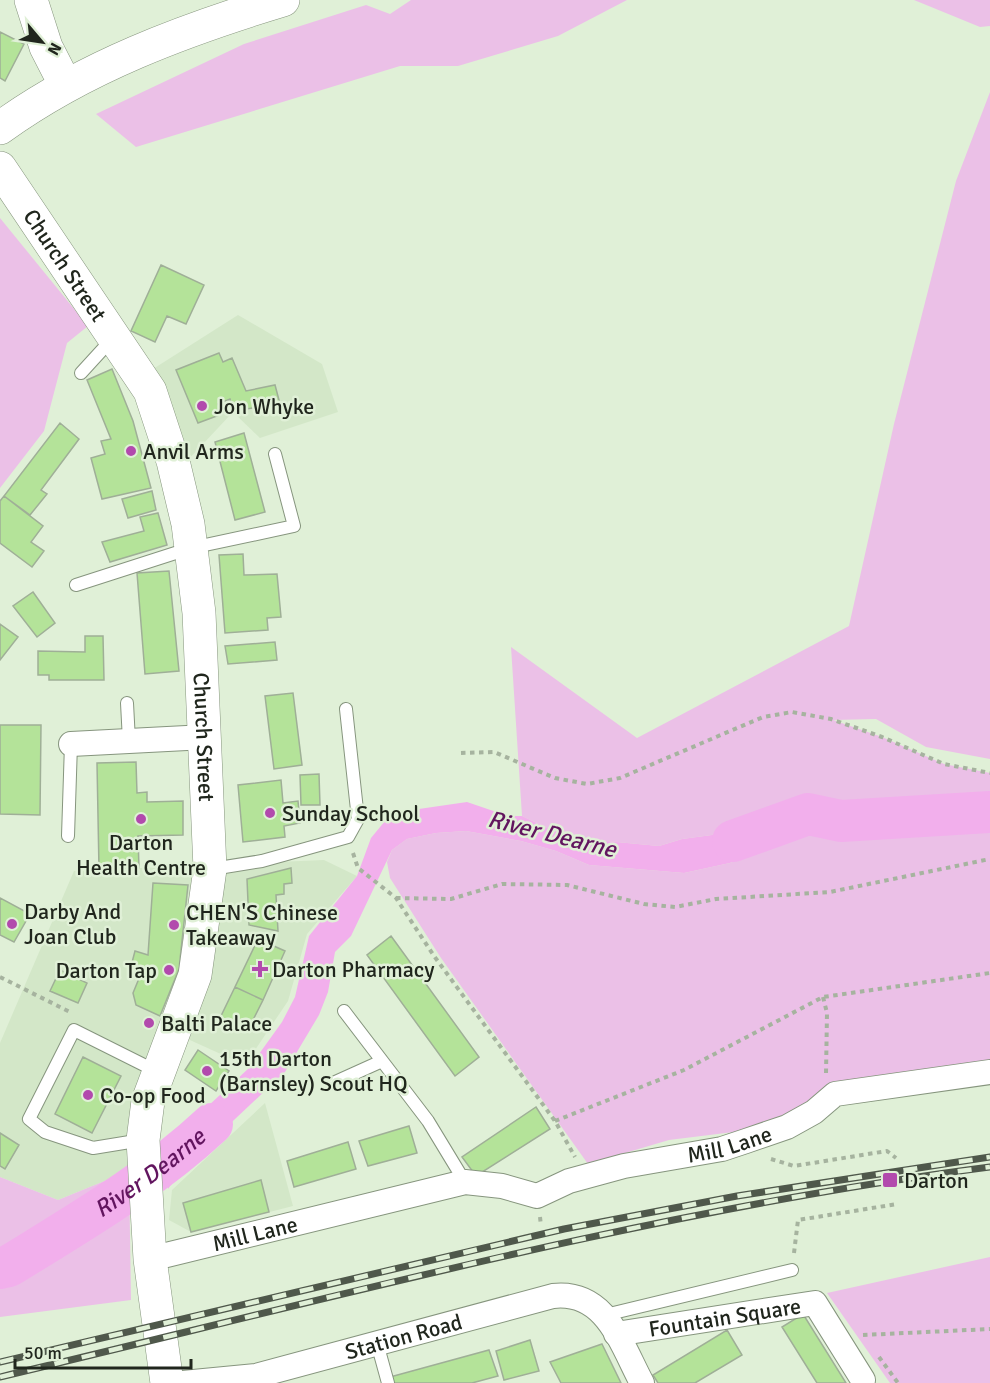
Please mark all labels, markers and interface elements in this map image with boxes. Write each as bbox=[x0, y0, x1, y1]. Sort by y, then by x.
north arrow bbox=[12, 12, 72, 72]
text: N bbox=[43, 39, 66, 59]
street label: Church Street bbox=[18, 204, 112, 327]
place label: Jon Whyke bbox=[214, 393, 314, 420]
marker: Jon Whyke bbox=[195, 399, 209, 413]
place label: Anvil Arms bbox=[143, 438, 244, 465]
marker: Anvil Arms bbox=[124, 444, 138, 458]
street label: Church Street bbox=[188, 672, 220, 803]
place label: Sunday School bbox=[282, 800, 420, 827]
water label: River Dearne bbox=[485, 804, 620, 865]
marker: Sunday School bbox=[263, 806, 277, 820]
marker: Darton Health Centre bbox=[134, 812, 148, 826]
place label: Darton Health Centre bbox=[76, 829, 206, 881]
place label: Darby And Joan Club bbox=[24, 898, 121, 950]
place label: CHEN'S Chinese Takeaway bbox=[186, 899, 338, 951]
marker: Darby And Joan Club bbox=[5, 917, 19, 931]
marker: CHEN'S Chinese Takeaway bbox=[167, 918, 181, 932]
place label: Darton Pharmacy bbox=[272, 956, 435, 983]
place label: Darton Tap bbox=[55, 957, 157, 984]
marker: Darton Pharmacy bbox=[253, 962, 267, 976]
marker: Darton Tap bbox=[162, 963, 176, 977]
place label: Balti Palace bbox=[161, 1010, 272, 1037]
marker: Balti Palace bbox=[142, 1016, 156, 1030]
place label: 15th Darton (Barnsley) Scout HQ bbox=[219, 1045, 408, 1097]
marker: 15th Darton (Barnsley) Scout HQ bbox=[200, 1064, 214, 1078]
place label: Co-op Food bbox=[100, 1082, 206, 1109]
marker: Co-op Food bbox=[81, 1088, 95, 1102]
street label: Mill Lane bbox=[685, 1120, 775, 1169]
water label: River Dearne bbox=[88, 1121, 212, 1224]
place label: Darton bbox=[904, 1167, 969, 1194]
marker: Darton bbox=[881, 1171, 899, 1189]
street label: Mill Lane bbox=[210, 1210, 300, 1257]
street label: Fountain Square bbox=[647, 1292, 803, 1343]
street label: Station Road bbox=[342, 1308, 465, 1365]
scale bar bbox=[15, 1332, 190, 1370]
text: 50 m bbox=[24, 1342, 62, 1364]

